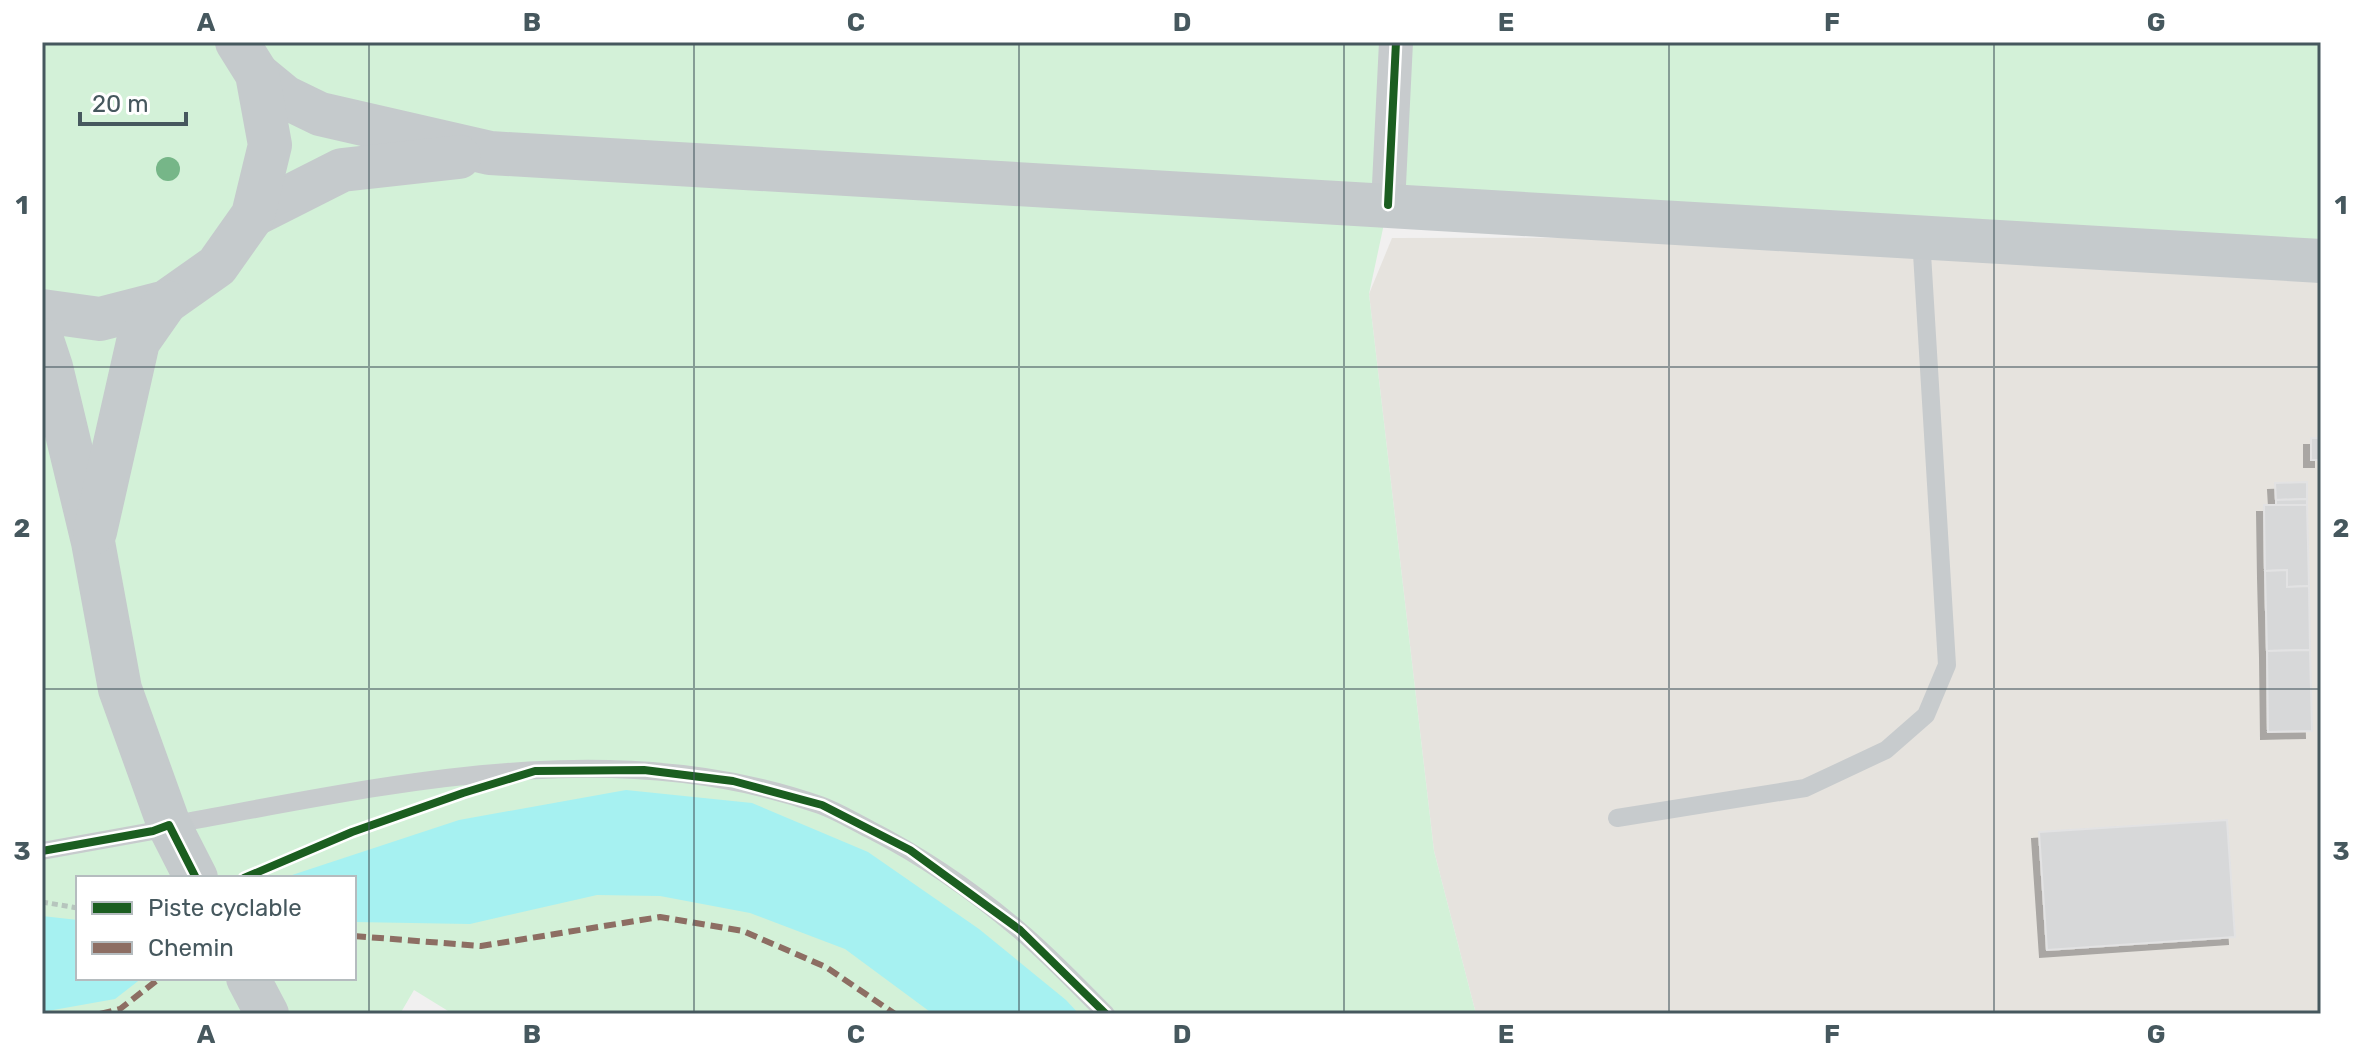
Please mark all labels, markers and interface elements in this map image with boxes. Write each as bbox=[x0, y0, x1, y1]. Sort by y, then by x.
text: A bbox=[197, 7, 216, 38]
text: B bbox=[523, 7, 541, 38]
text: C bbox=[847, 7, 865, 38]
text: D bbox=[1173, 7, 1191, 38]
text: E bbox=[1498, 7, 1514, 38]
text: F bbox=[1824, 7, 1840, 38]
text: G bbox=[2147, 7, 2165, 38]
scale bar bbox=[80, 76, 186, 126]
text: 20 m bbox=[92, 90, 149, 118]
text: 1 bbox=[16, 190, 28, 221]
text: 1 bbox=[2335, 190, 2347, 221]
text: 2 bbox=[14, 513, 30, 544]
text: 2 bbox=[2333, 513, 2349, 544]
text: 3 bbox=[13, 836, 31, 867]
text: 3 bbox=[2332, 836, 2350, 867]
legend bbox=[76, 876, 356, 980]
text: Piste cyclable bbox=[148, 894, 302, 922]
text: Chemin bbox=[148, 934, 234, 962]
text: A bbox=[197, 1019, 216, 1050]
text: B bbox=[523, 1019, 541, 1050]
text: C bbox=[847, 1019, 865, 1050]
text: D bbox=[1173, 1019, 1191, 1050]
text: E bbox=[1498, 1019, 1514, 1050]
text: F bbox=[1824, 1019, 1840, 1050]
text: G bbox=[2147, 1019, 2165, 1050]

